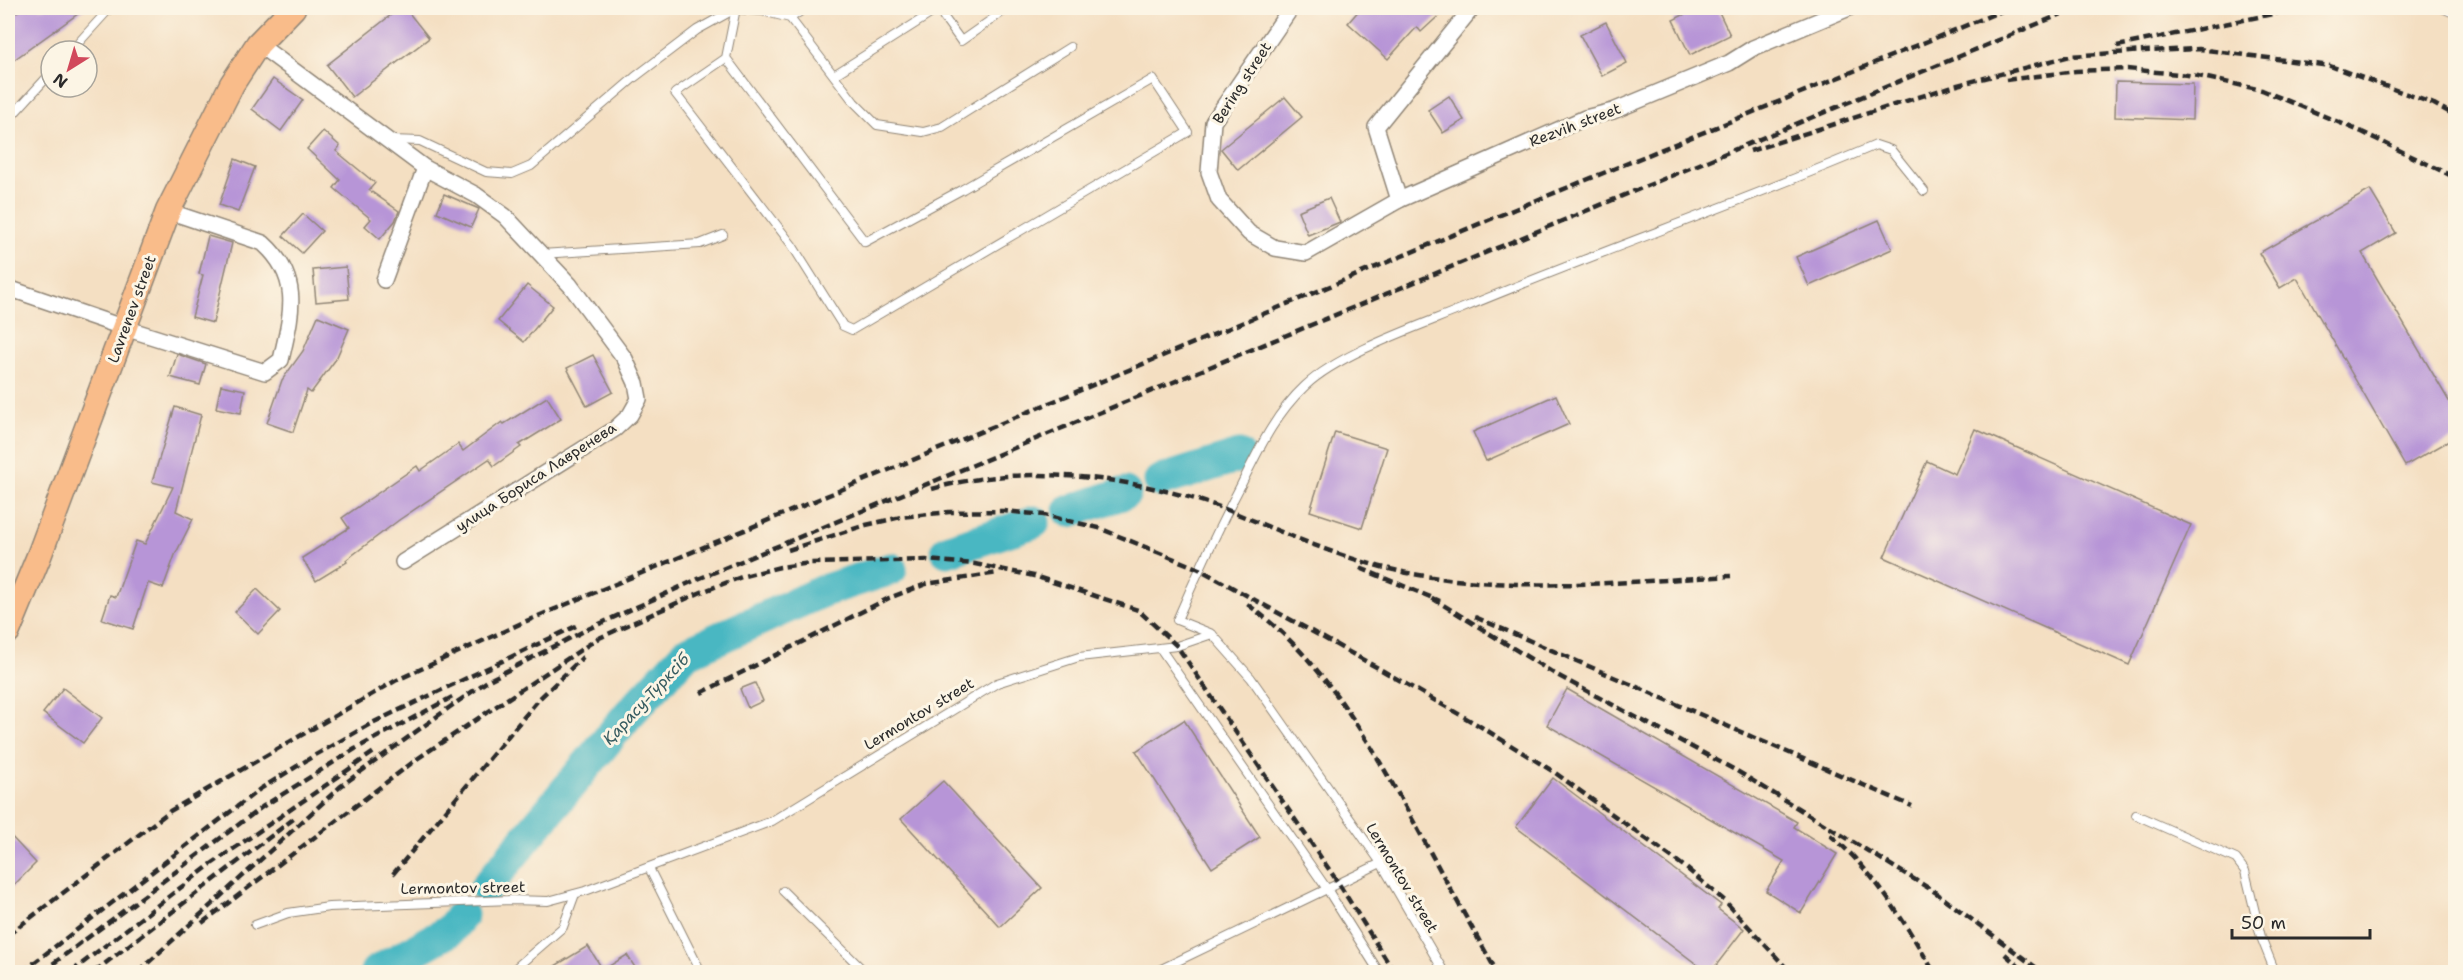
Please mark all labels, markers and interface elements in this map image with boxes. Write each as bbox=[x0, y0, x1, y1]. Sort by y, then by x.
street label: Bering street bbox=[1208, 38, 1276, 128]
north arrow bbox=[39, 39, 99, 99]
text: N bbox=[49, 68, 72, 93]
street label: Rezvih street bbox=[1526, 98, 1624, 152]
street label: Lavrenev street bbox=[103, 252, 161, 366]
street label: улица Бориса Лавренева bbox=[452, 417, 621, 537]
water label: Қарасу-Түрксіб bbox=[598, 648, 695, 749]
street label: Lermontov street bbox=[860, 673, 978, 755]
street label: Lermontov street bbox=[1361, 819, 1443, 937]
street label: Lermontov street bbox=[400, 877, 526, 899]
scale bar bbox=[2232, 902, 2370, 940]
text: 50 m bbox=[2241, 911, 2286, 935]

